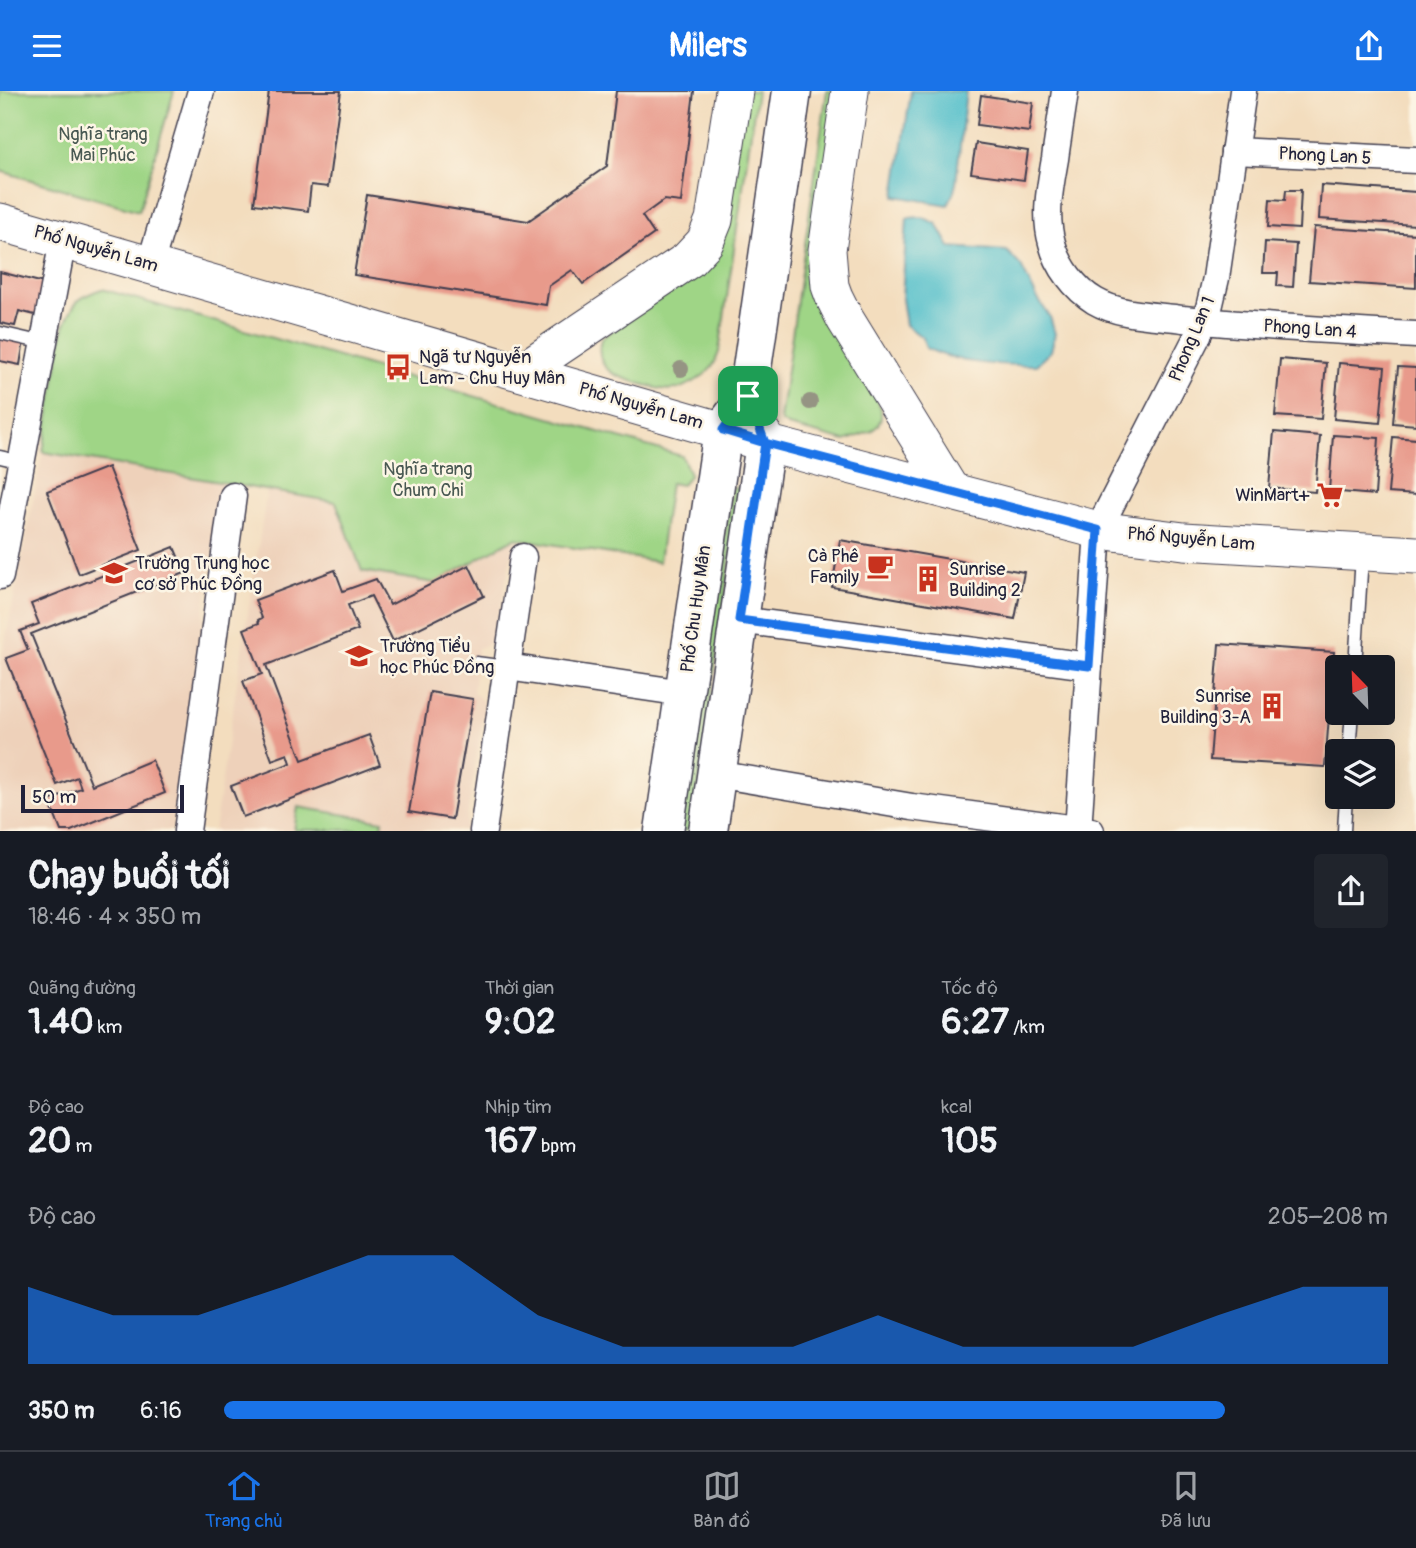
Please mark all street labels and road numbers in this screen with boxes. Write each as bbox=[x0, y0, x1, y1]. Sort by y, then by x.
street label: Phong Lan 5 bbox=[1278, 142, 1372, 170]
street label: Phố Nguyễn Lam bbox=[31, 220, 161, 278]
street label: Phong Lan 1 bbox=[1164, 293, 1220, 385]
street label: Phong Lan 4 bbox=[1263, 314, 1358, 344]
street label: Phố Nguyễn Lam bbox=[576, 377, 706, 435]
street label: Phố Nguyễn Lam bbox=[1126, 522, 1256, 556]
street label: Phố Chu Huy Mân bbox=[676, 544, 716, 674]

